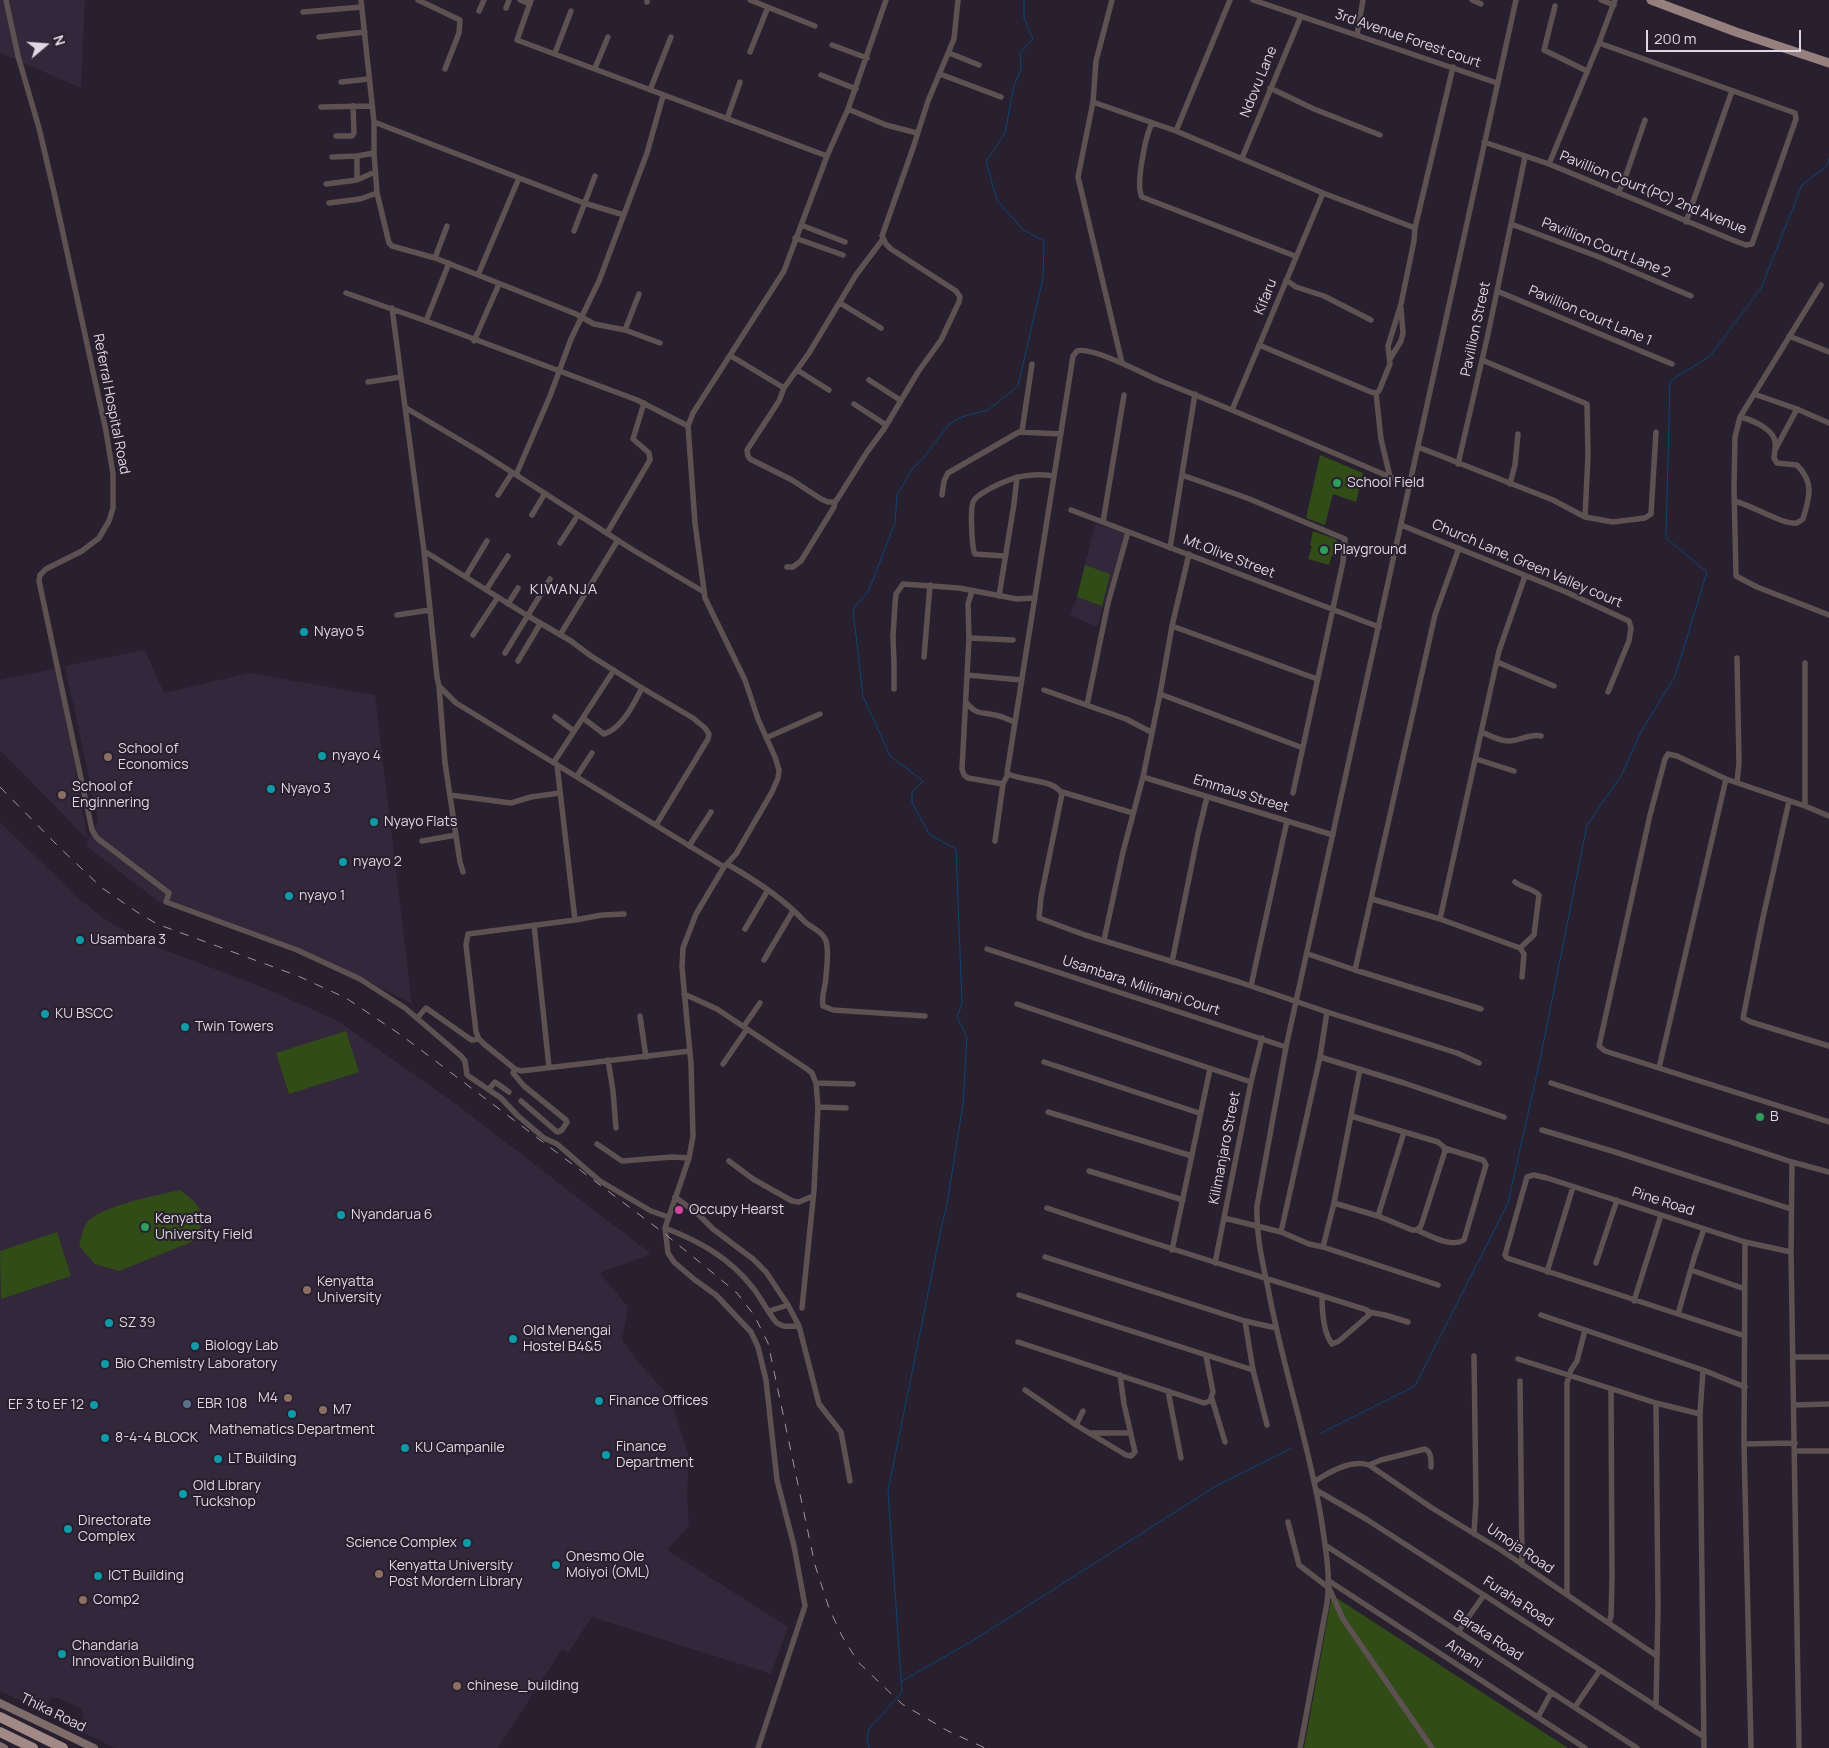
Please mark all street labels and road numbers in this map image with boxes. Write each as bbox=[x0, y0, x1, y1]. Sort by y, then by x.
street label: 3rd Avenue Forest court bbox=[1333, 6, 1483, 72]
street label: Ndovu Lane bbox=[1237, 44, 1281, 120]
street label: Pavillion Court(PC) 2nd Avenue bbox=[1557, 148, 1749, 238]
street label: Pavillion Court Lane 2 bbox=[1539, 214, 1673, 282]
street label: Kifaru bbox=[1251, 276, 1281, 318]
street label: Pavillion Street bbox=[1458, 280, 1494, 378]
street label: Pavillion court Lane 1 bbox=[1526, 282, 1654, 350]
street label: Referral Hospital Road bbox=[89, 332, 133, 476]
street label: Church Lane, Green Valley court bbox=[1429, 516, 1625, 612]
street label: Mt.Olive Street bbox=[1181, 532, 1277, 582]
street label: Emmaus Street bbox=[1191, 771, 1291, 817]
street label: Usambara, Milimani Court bbox=[1060, 953, 1222, 1019]
street label: Kilimanjaro Street bbox=[1206, 1090, 1244, 1206]
street label: Pine Road bbox=[1630, 1184, 1696, 1220]
street label: Umoja Road bbox=[1483, 1520, 1557, 1578]
street label: Furaha Road bbox=[1480, 1573, 1556, 1631]
street label: Baraka Road bbox=[1450, 1607, 1526, 1665]
street label: Amani bbox=[1443, 1636, 1485, 1672]
street label: Thika Road bbox=[18, 1690, 88, 1736]

